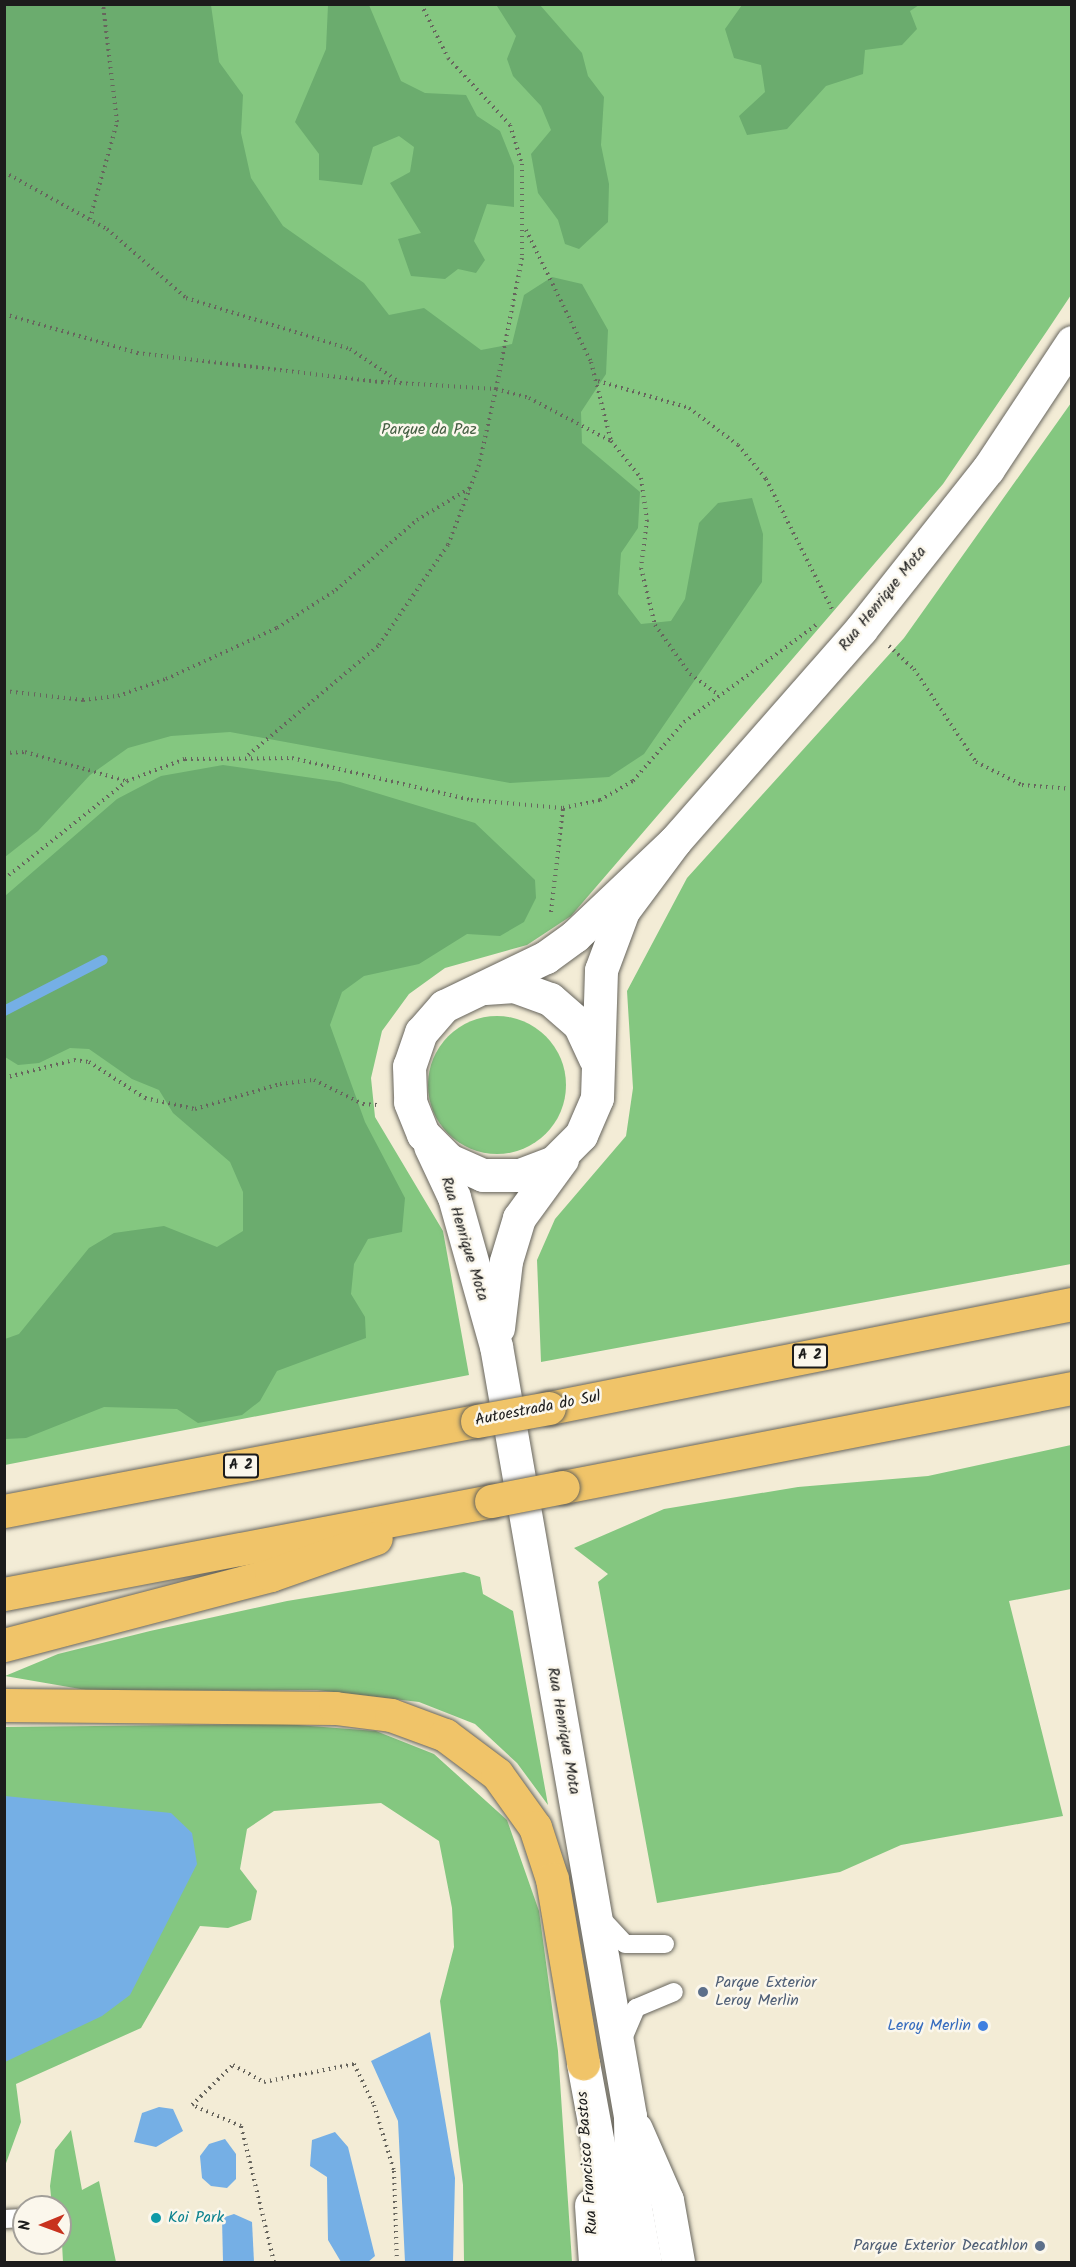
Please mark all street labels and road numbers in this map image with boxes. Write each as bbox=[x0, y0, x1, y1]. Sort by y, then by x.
street label: Rua Henrique Mota bbox=[835, 543, 931, 655]
street label: Rua Henrique Mota bbox=[436, 1175, 492, 1303]
road number: A 2 bbox=[792, 1344, 828, 1368]
street label: Autoestrada do Sul bbox=[474, 1387, 602, 1431]
road number: A 2 bbox=[223, 1454, 259, 1478]
street label: Rua Henrique Mota bbox=[542, 1666, 584, 1796]
street label: Rua Francisco Bastos bbox=[573, 2091, 603, 2235]

